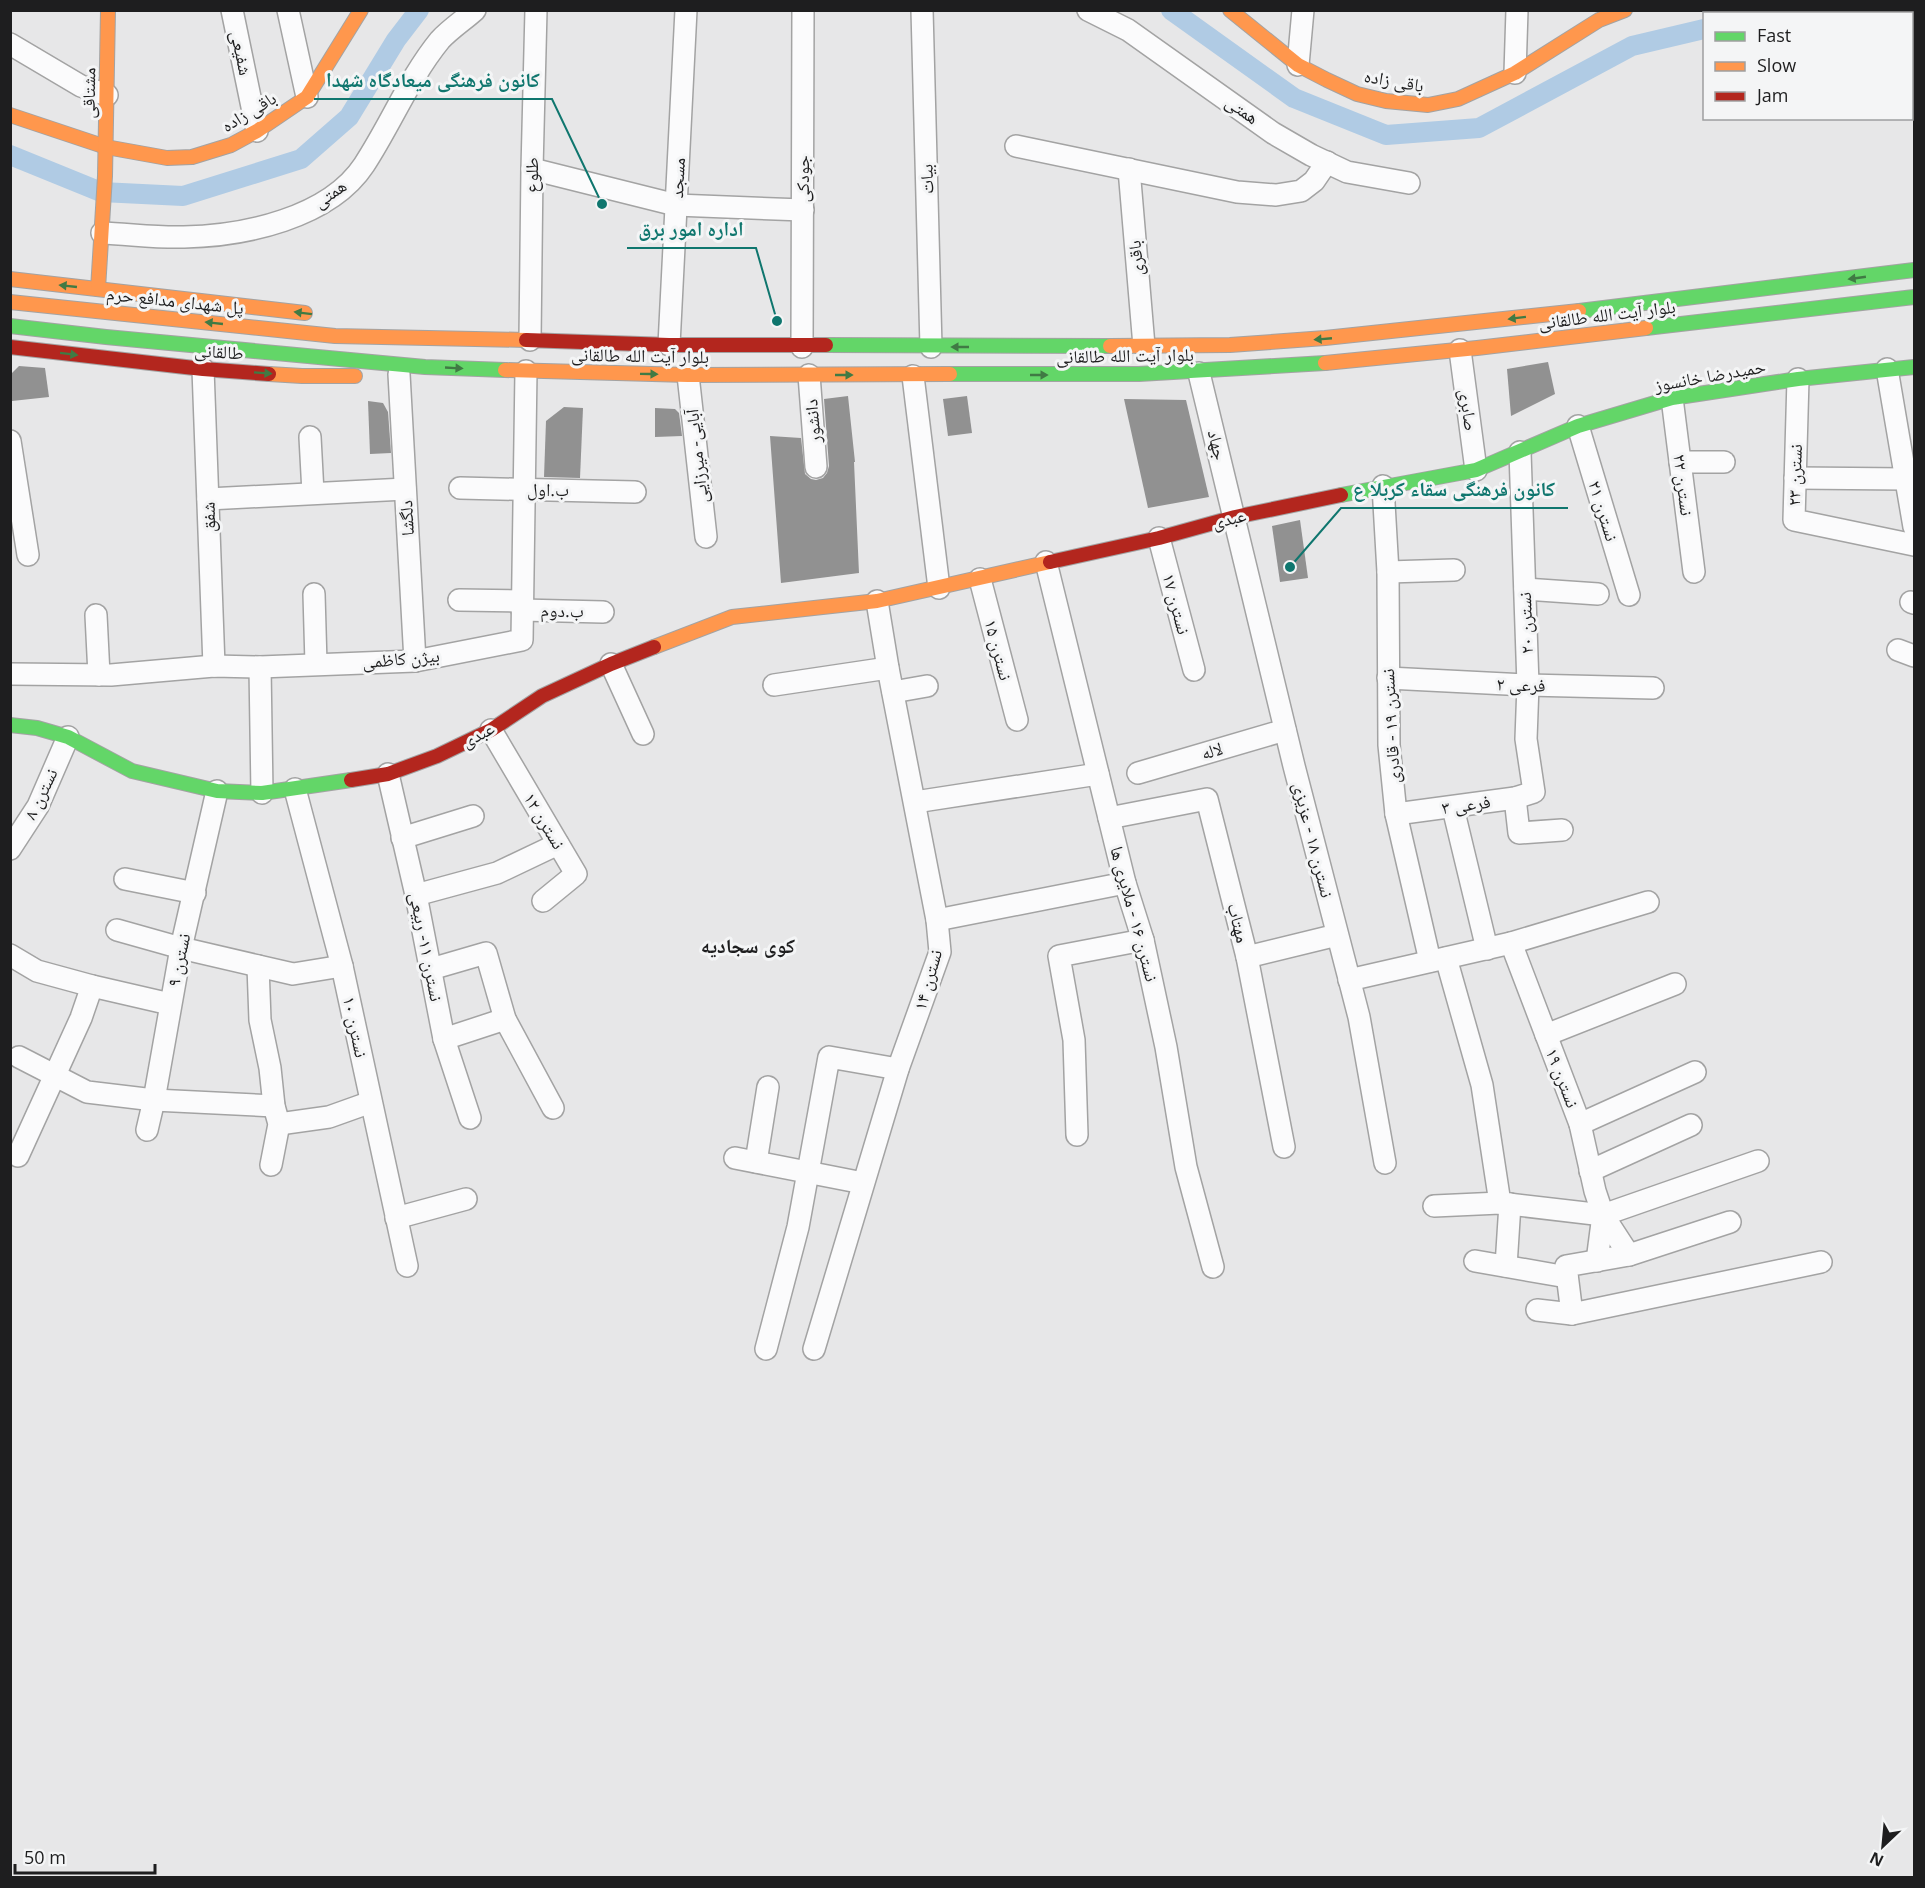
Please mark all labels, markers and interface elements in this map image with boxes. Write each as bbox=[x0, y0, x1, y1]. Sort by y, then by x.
legend bbox=[1703, 12, 1913, 120]
text: Fast bbox=[1757, 23, 1791, 47]
street label: شفیعی bbox=[226, 28, 258, 77]
text: Slow bbox=[1757, 53, 1796, 77]
callout: کانون فرهنگی میعادگاه شهدا bbox=[314, 61, 552, 99]
street label: باقی زاده bbox=[1362, 63, 1426, 97]
text: کانون فرهنگی میعادگاه شهدا bbox=[326, 66, 540, 93]
street label: مشتاقی bbox=[76, 67, 100, 119]
text: Jam bbox=[1755, 83, 1789, 107]
street label: باقی زاده bbox=[217, 85, 280, 137]
street label: همتی bbox=[1221, 89, 1264, 129]
street label: جودکی bbox=[790, 155, 814, 203]
street label: طلوع bbox=[519, 157, 543, 193]
street label: مسجد bbox=[664, 157, 690, 199]
street label: بیات bbox=[913, 164, 939, 194]
street label: همتی bbox=[308, 173, 351, 213]
callout: اداره امور برق bbox=[627, 210, 756, 248]
text: اداره امور برق bbox=[638, 215, 744, 242]
street label: باقری bbox=[1122, 239, 1149, 277]
one-way arrow bbox=[1847, 274, 1866, 283]
one-way arrow bbox=[58, 281, 77, 291]
street label: پل شهدای مدافع حرم bbox=[105, 281, 245, 320]
street label: بلوار آیت الله طالقانی bbox=[1537, 294, 1677, 334]
one-way arrow bbox=[293, 308, 312, 318]
one-way arrow bbox=[1507, 313, 1526, 323]
one-way arrow bbox=[204, 318, 223, 328]
one-way arrow bbox=[1313, 334, 1332, 343]
street label: طالقانی bbox=[194, 337, 244, 365]
street label: بلوار آیت الله طالقانی bbox=[571, 342, 709, 368]
one-way arrow bbox=[951, 342, 970, 352]
street label: بلوار آیت الله طالقانی bbox=[1056, 342, 1194, 368]
one-way arrow bbox=[59, 349, 78, 359]
street label: حمیدرضا خانسوز bbox=[1651, 353, 1767, 397]
one-way arrow bbox=[445, 364, 464, 373]
one-way arrow bbox=[253, 368, 272, 378]
one-way arrow bbox=[639, 369, 658, 379]
one-way arrow bbox=[834, 370, 853, 380]
one-way arrow bbox=[1029, 370, 1048, 380]
street label: صابری bbox=[1454, 387, 1484, 432]
street label: دانشور bbox=[798, 398, 826, 445]
street label: آبایی- میرزایی bbox=[679, 407, 713, 504]
street label: جهاد bbox=[1203, 427, 1233, 462]
street label: نسترن ۲۳ bbox=[1781, 444, 1807, 506]
street label: نسترن ۲۲ bbox=[1668, 453, 1700, 517]
callout: کانون فرهنگی سقاء کربلا ع bbox=[1341, 470, 1568, 508]
text: کانون فرهنگی سقاء کربلا ع bbox=[1353, 475, 1555, 502]
street label: ب.اول bbox=[527, 477, 569, 501]
street label: نسترن ۲۱ bbox=[1583, 478, 1625, 544]
street label: دلگشا bbox=[393, 499, 419, 537]
street label: شفق bbox=[195, 501, 221, 533]
street label: عبدی bbox=[1209, 502, 1248, 534]
street label: نسترن ۱۷ bbox=[1157, 571, 1197, 637]
street label: نسترن ۲۰ bbox=[1512, 592, 1538, 654]
street label: ب.دوم bbox=[540, 598, 584, 623]
street label: نسترن ۱۵ bbox=[979, 617, 1019, 683]
street label: بیژن کاظمی bbox=[361, 643, 441, 673]
street label: نسترن ۱۹ - قادری bbox=[1375, 668, 1405, 784]
street label: فرعی ۲ bbox=[1496, 671, 1546, 697]
street label: عبدی bbox=[457, 716, 498, 753]
street label: لاله bbox=[1198, 736, 1225, 765]
street label: نسترن ۸ bbox=[17, 764, 63, 823]
street label: نسترن ۱۸ - عزیزی bbox=[1288, 780, 1340, 900]
street label: نسترن ۱۲ bbox=[519, 788, 571, 853]
street label: فرعی ۳ bbox=[1440, 789, 1492, 819]
street label: نسترن ۱۶ - ملایری ها bbox=[1105, 843, 1165, 984]
street label: نسترن ۱۱- ربیعی bbox=[405, 890, 449, 1003]
street label: مهتاب bbox=[1222, 900, 1255, 945]
street label: نسترن ۹ bbox=[161, 931, 195, 989]
district label: کوی سجادیه bbox=[701, 932, 795, 959]
street label: نسترن ۱۴ bbox=[907, 947, 947, 1013]
street label: نسترن ۱۰ bbox=[338, 994, 374, 1060]
street label: نسترن ۱۹ bbox=[1541, 1044, 1585, 1111]
north arrow bbox=[1853, 1816, 1913, 1876]
scale bar bbox=[15, 1837, 154, 1875]
text: 50 m bbox=[24, 1845, 66, 1869]
text: N bbox=[1866, 1847, 1887, 1872]

